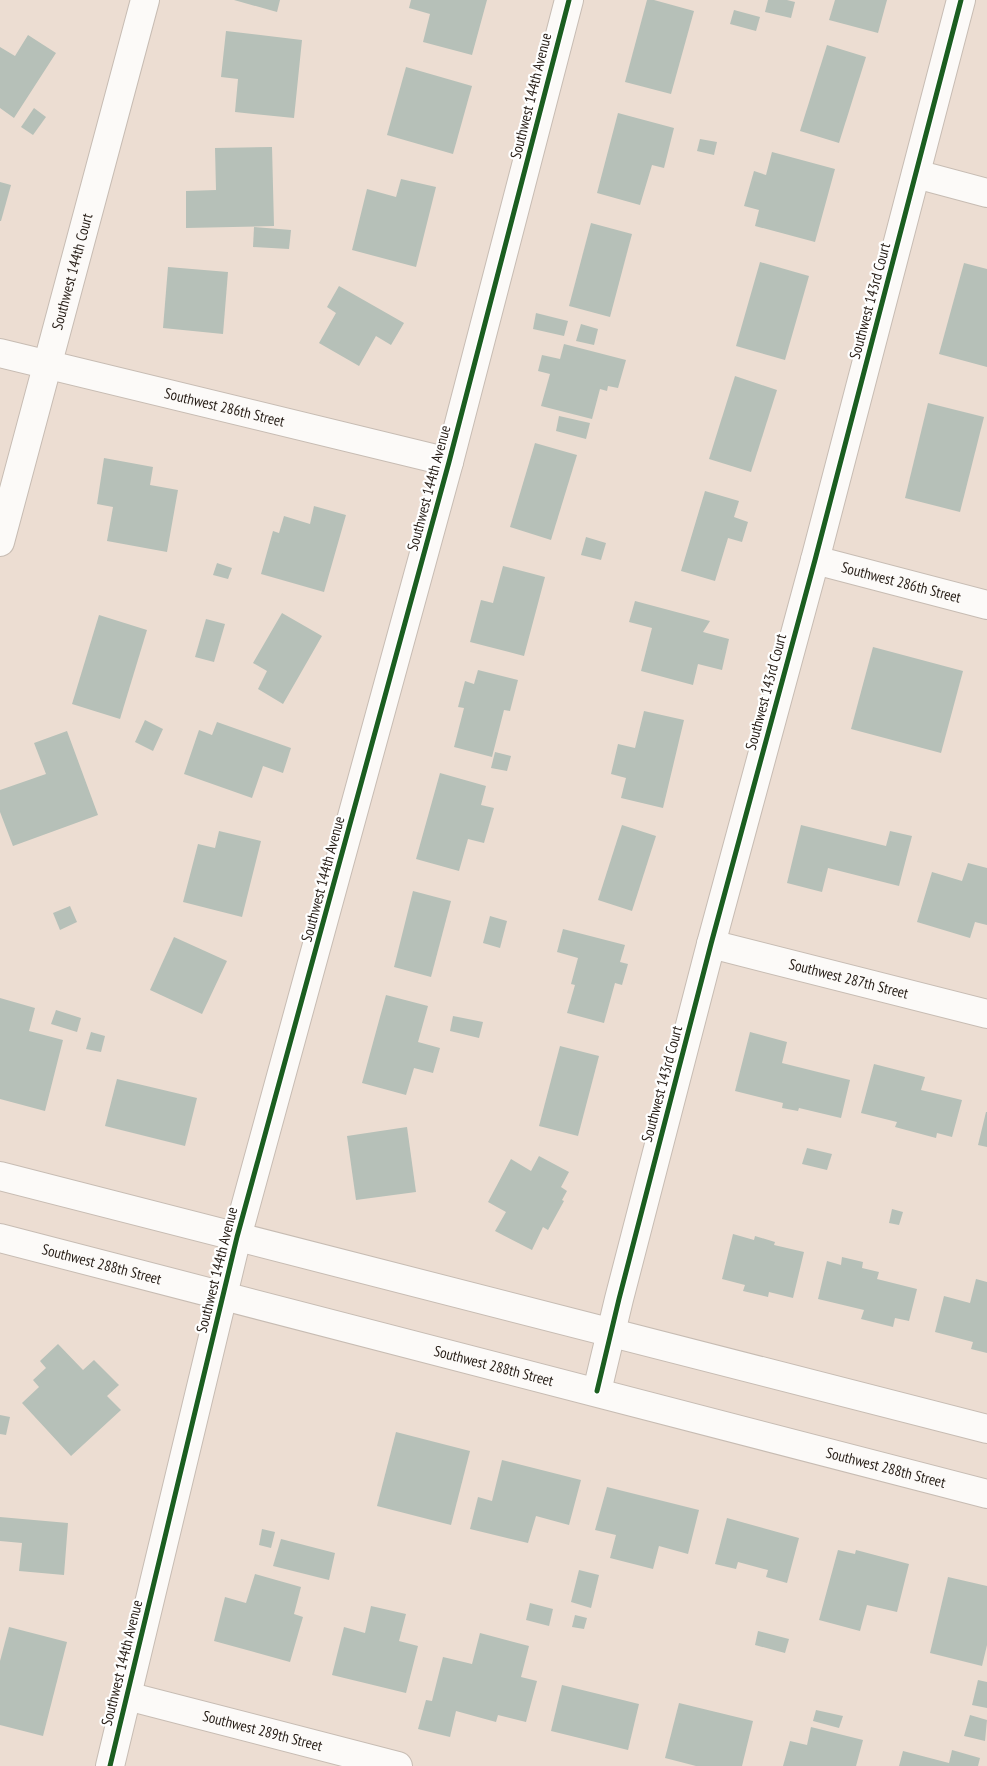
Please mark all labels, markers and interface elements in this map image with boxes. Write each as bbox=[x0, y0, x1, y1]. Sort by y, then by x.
street label: Southwest 144th Avenue bbox=[506, 31, 555, 161]
street label: Southwest 144th Court bbox=[47, 211, 97, 332]
street label: Southwest 143rd Court bbox=[845, 241, 894, 361]
street label: Southwest 286th Street bbox=[163, 383, 287, 431]
street label: Southwest 144th Avenue bbox=[403, 423, 454, 553]
street label: Southwest 286th Street bbox=[839, 557, 963, 607]
street label: Southwest 143rd Court bbox=[741, 632, 790, 752]
street label: Southwest 144th Avenue bbox=[297, 814, 348, 944]
street label: Southwest 287th Street bbox=[787, 954, 911, 1003]
street label: Southwest 143rd Court bbox=[637, 1024, 686, 1144]
street label: Southwest 144th Avenue bbox=[192, 1205, 241, 1335]
street label: Southwest 288th Street bbox=[40, 1239, 164, 1288]
street label: Southwest 288th Street bbox=[432, 1341, 556, 1390]
street label: Southwest 288th Street bbox=[824, 1443, 948, 1492]
street label: Southwest 144th Avenue bbox=[97, 1598, 146, 1728]
street label: Southwest 289th Street bbox=[201, 1706, 325, 1755]

